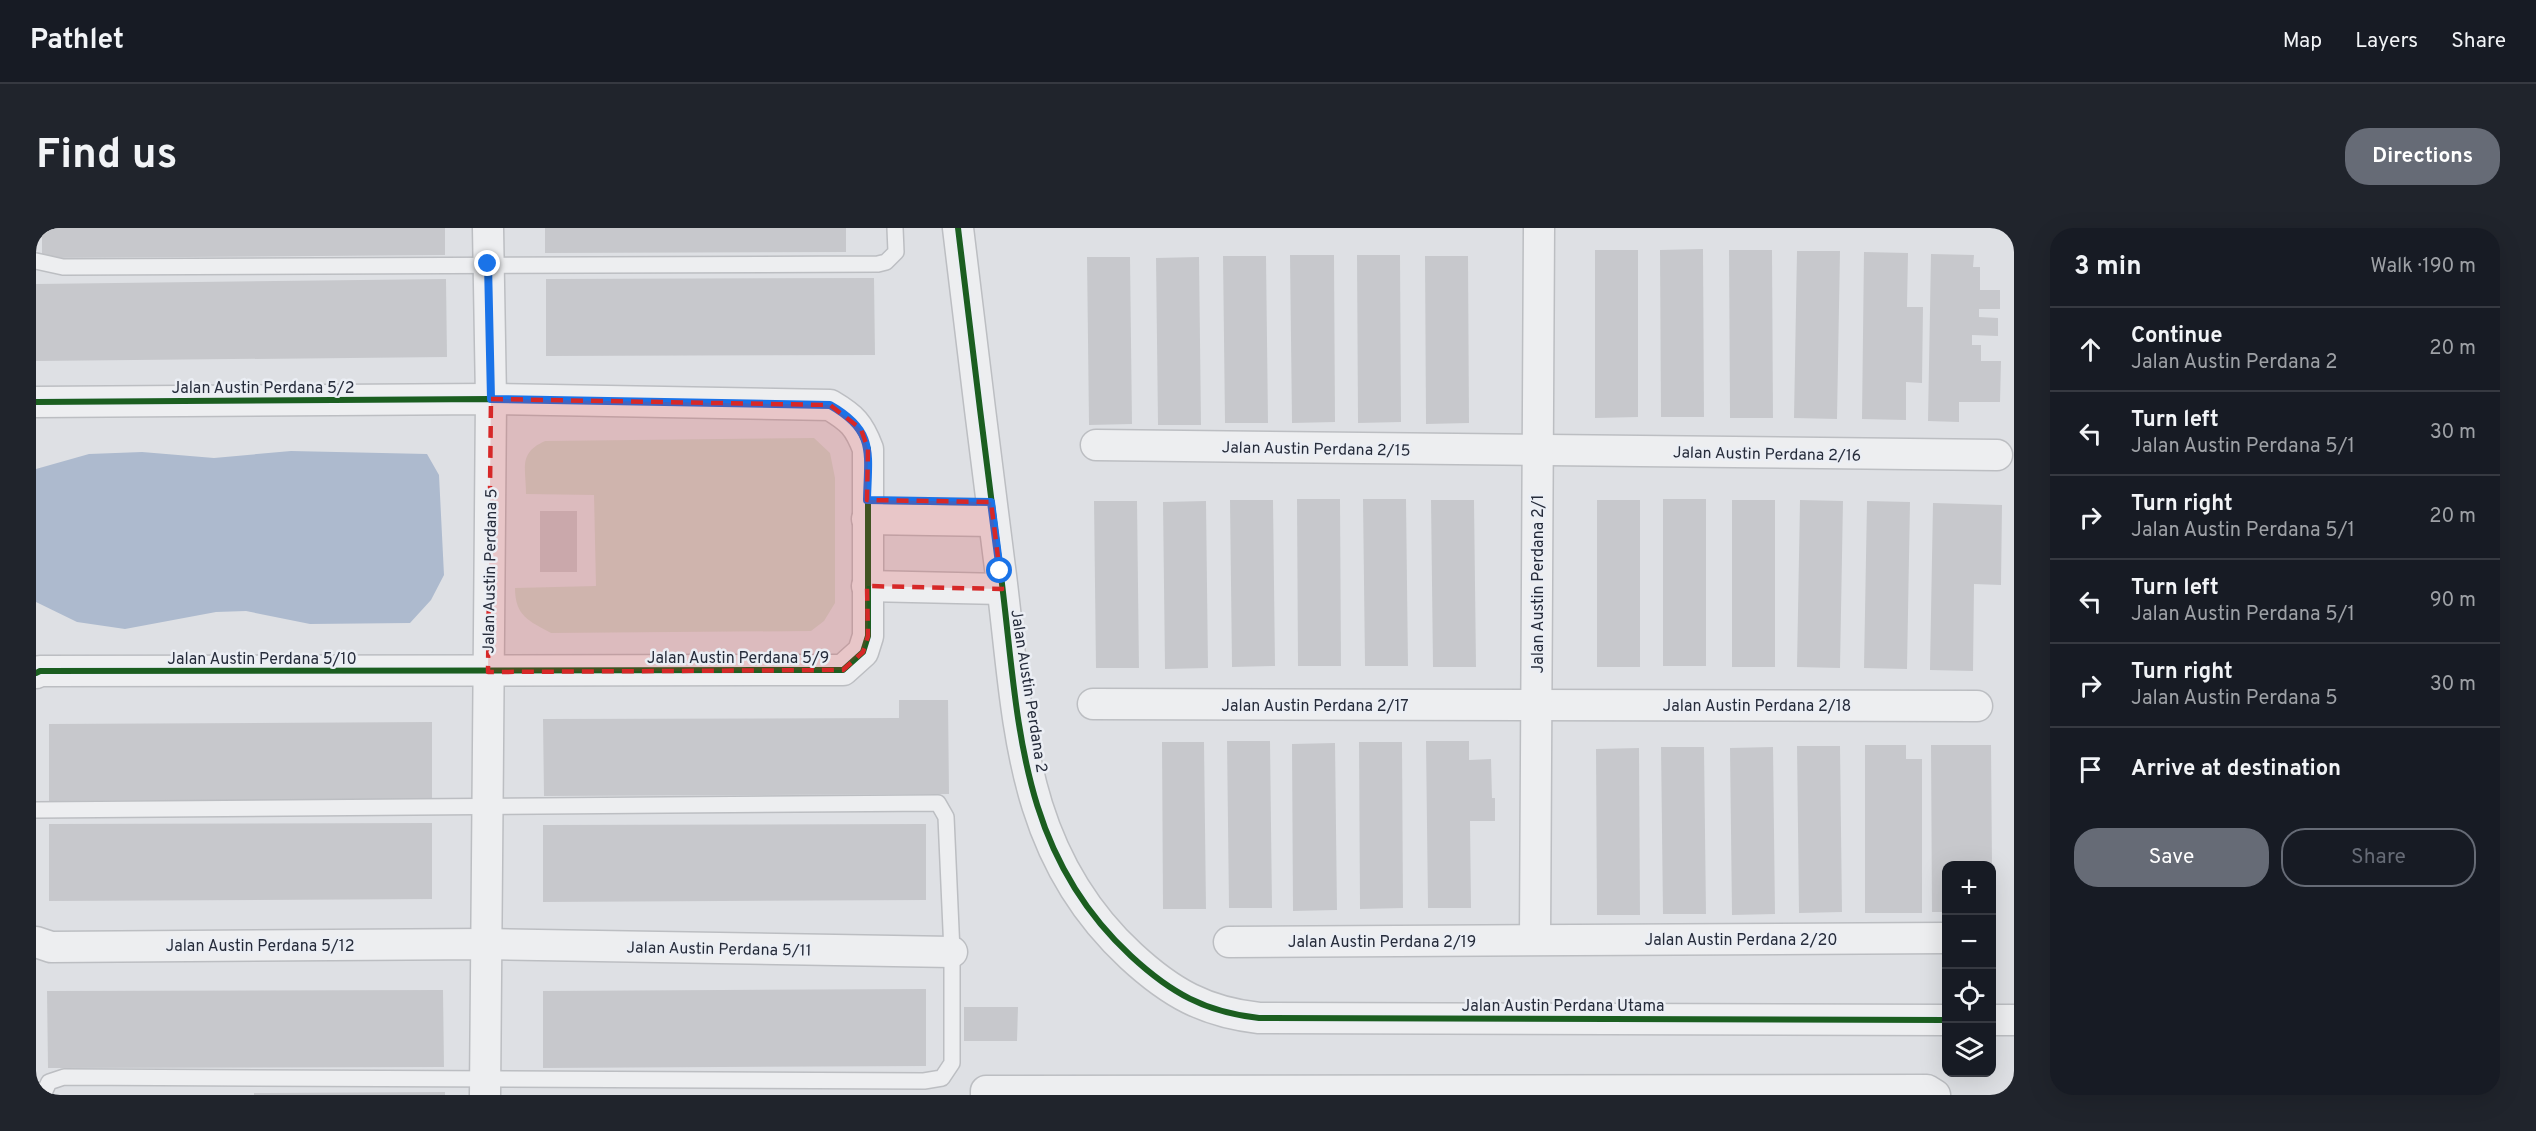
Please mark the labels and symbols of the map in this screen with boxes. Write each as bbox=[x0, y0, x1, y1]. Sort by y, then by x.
route end bbox=[474, 250, 500, 276]
street label: Jalan Austin Perdana 5/2 bbox=[172, 379, 354, 399]
street label: Jalan Austin Perdana 2/15 bbox=[1221, 438, 1411, 462]
street label: Jalan Austin Perdana 2/16 bbox=[1673, 443, 1861, 467]
street label: Jalan Austin Perdana 5 bbox=[480, 488, 502, 654]
street label: Jalan Austin Perdana 2/1 bbox=[1529, 495, 1549, 674]
route start bbox=[986, 557, 1012, 583]
street label: Jalan Austin Perdana 2 bbox=[1005, 608, 1051, 774]
street label: Jalan Austin Perdana 5/9 bbox=[647, 649, 829, 669]
street label: Jalan Austin Perdana 5/10 bbox=[167, 650, 357, 670]
street label: Jalan Austin Perdana 2/17 bbox=[1221, 697, 1409, 717]
street label: Jalan Austin Perdana 2/18 bbox=[1663, 697, 1851, 717]
street label: Jalan Austin Perdana 2/20 bbox=[1644, 931, 1838, 951]
street label: Jalan Austin Perdana 2/19 bbox=[1288, 933, 1476, 953]
street label: Jalan Austin Perdana 5/12 bbox=[166, 937, 354, 957]
street label: Jalan Austin Perdana 5/11 bbox=[626, 938, 812, 962]
street label: Jalan Austin Perdana Utama bbox=[1462, 997, 1664, 1017]

